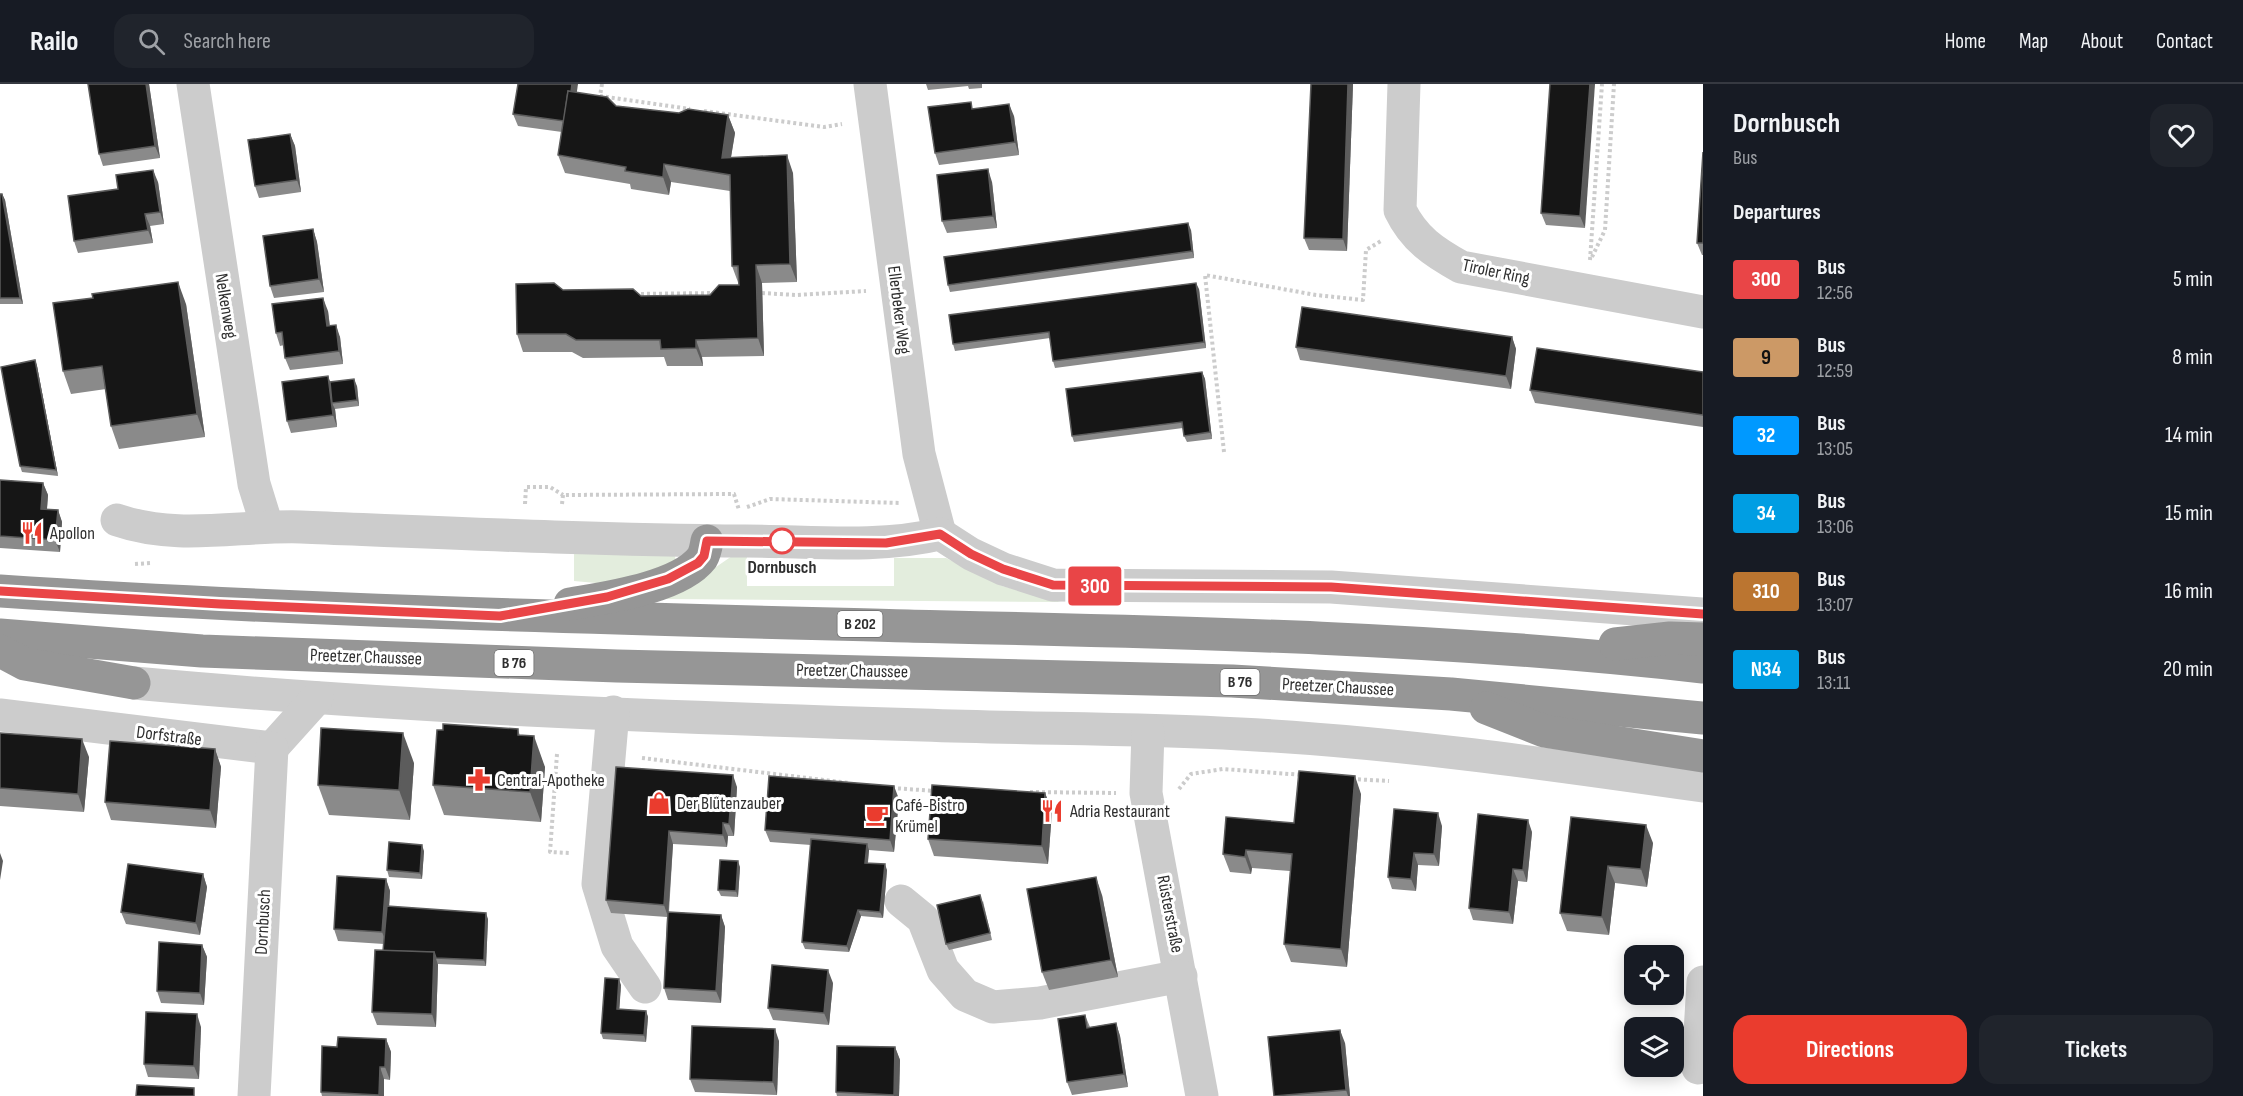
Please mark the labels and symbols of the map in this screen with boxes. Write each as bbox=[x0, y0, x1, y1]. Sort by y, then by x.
street label: Tiroler Ring bbox=[1460, 255, 1532, 289]
street label: Ellerbeker Weg bbox=[883, 265, 915, 355]
street label: Nelkenweg bbox=[210, 272, 242, 340]
restaurant icon: Apollon bbox=[19, 520, 45, 546]
place label: Apollon bbox=[49, 523, 95, 544]
marker: Dornbusch bbox=[769, 528, 795, 554]
place label: Dornbusch bbox=[748, 557, 816, 578]
line badge: 300 bbox=[1060, 566, 1130, 606]
road number: B 202 bbox=[838, 611, 882, 637]
street label: Preetzer Chaussee bbox=[310, 645, 422, 669]
road number: B 76 bbox=[494, 650, 534, 676]
street label: Preetzer Chaussee bbox=[796, 660, 908, 682]
road number: B 76 bbox=[1220, 669, 1260, 695]
street label: Preetzer Chaussee bbox=[1281, 674, 1395, 700]
street label: Dorfstraße bbox=[135, 722, 203, 750]
pharmacy icon: Central-Apotheke bbox=[466, 767, 492, 793]
place label: Central-Apotheke bbox=[497, 770, 605, 791]
shop icon: Der Blütenzauber bbox=[646, 790, 672, 816]
place label: Der Blütenzauber bbox=[677, 793, 781, 814]
place label: Café-Bistro Krümel bbox=[895, 795, 965, 837]
restaurant icon: Adria Restaurant bbox=[1039, 798, 1065, 824]
place label: Adria Restaurant bbox=[1069, 801, 1171, 822]
cafe icon: Café-Bistro Krümel bbox=[864, 802, 890, 828]
street label: Rüsterstraße bbox=[1152, 874, 1188, 954]
street label: Dornbusch bbox=[251, 889, 275, 955]

